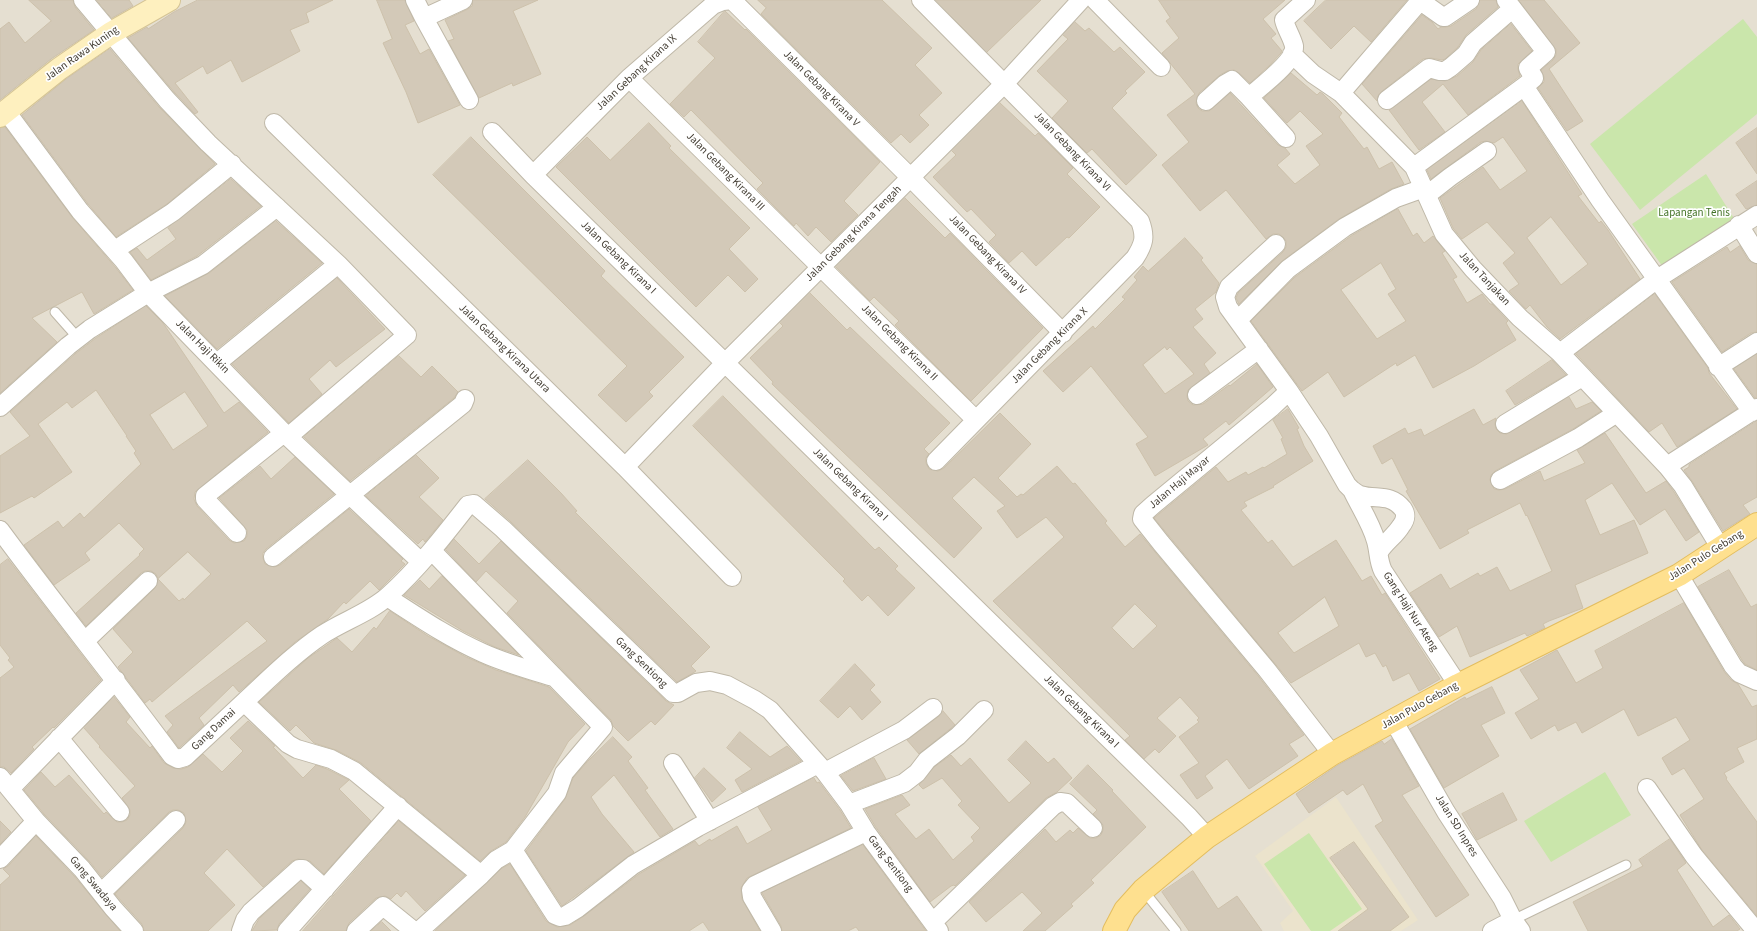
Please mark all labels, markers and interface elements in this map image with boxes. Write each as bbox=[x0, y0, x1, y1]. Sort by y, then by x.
street label: Jalan Rawa Kuning bbox=[43, 24, 121, 84]
street label: Jalan Gebang Kirana IX bbox=[594, 32, 680, 114]
street label: Jalan Gebang Kirana V bbox=[780, 48, 862, 130]
street label: Jalan Gebang Kirana VI bbox=[1031, 110, 1113, 194]
street label: Jalan Gebang Kirana III bbox=[683, 130, 767, 214]
street label: Jalan Gebang Kirana Tengah bbox=[803, 183, 905, 285]
park label: Lapangan Tenis bbox=[1658, 207, 1730, 221]
street label: Jalan Gebang Kirana IV bbox=[946, 213, 1028, 297]
street label: Jalan Gebang Kirana I bbox=[578, 219, 658, 297]
street label: Jalan Tanjakan bbox=[1456, 249, 1512, 309]
street label: Jalan Gebang Kirana Utara bbox=[456, 302, 552, 396]
street label: Jalan Gebang Kirana II bbox=[858, 302, 940, 384]
street label: Jalan Gebang Kirana X bbox=[1009, 305, 1091, 387]
street label: Jalan Haji Rikin bbox=[172, 317, 232, 377]
street label: Jalan Gebang Kirana I bbox=[810, 446, 890, 524]
street label: Jalan Haji Mayar bbox=[1147, 454, 1213, 512]
street label: Jalan Pulo Gebang bbox=[1666, 528, 1746, 584]
street label: Gang Haji Nur Ateng bbox=[1379, 570, 1441, 654]
street label: Gang Sentiong bbox=[612, 635, 670, 691]
street label: Jalan Gebang Kirana I bbox=[1041, 673, 1121, 751]
street label: Jalan Pulo Gebang bbox=[1379, 679, 1461, 733]
street label: Gang Damai bbox=[189, 706, 239, 754]
street label: Jalan SD Inpres bbox=[1432, 792, 1480, 860]
street label: Gang Sentiong bbox=[864, 833, 916, 895]
street label: Gang Swadaya bbox=[66, 854, 120, 914]

